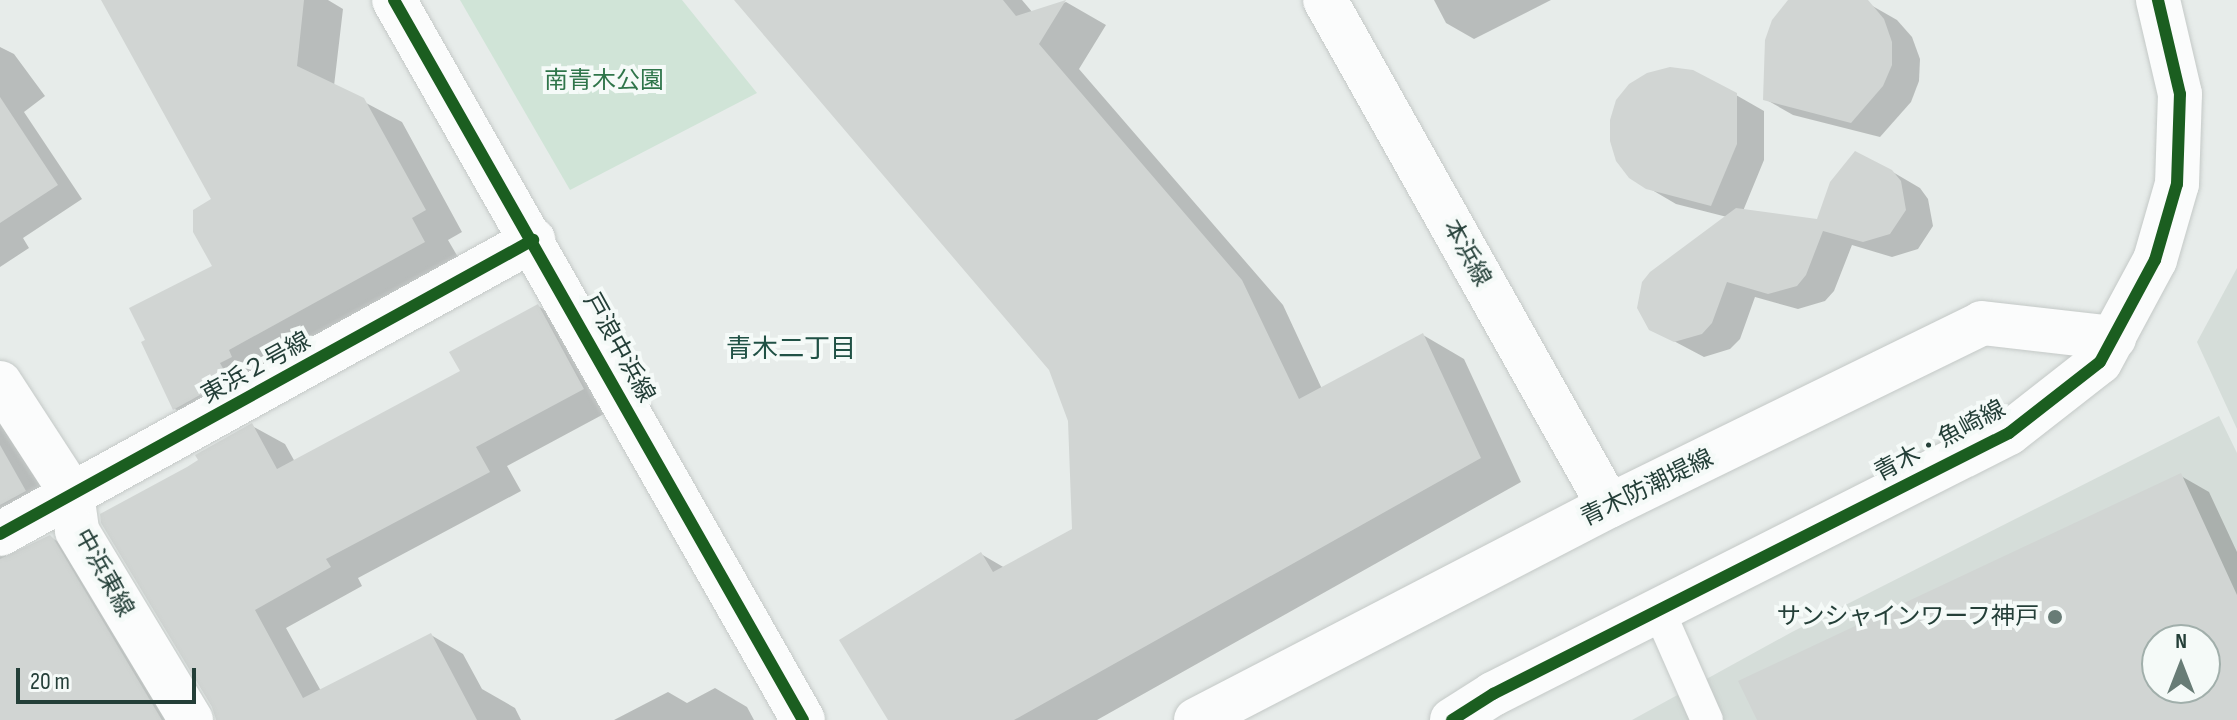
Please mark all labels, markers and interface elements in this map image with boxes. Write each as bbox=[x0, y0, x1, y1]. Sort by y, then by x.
park label: 南青木公園 bbox=[544, 67, 664, 95]
street label: 本浜線 bbox=[1437, 215, 1497, 291]
street label: 戸浪中浜線 bbox=[577, 289, 661, 407]
street label: 東浜２号線 bbox=[197, 326, 315, 410]
district label: 青木二丁目 bbox=[726, 334, 856, 366]
street label: 青木・魚崎線 bbox=[1870, 394, 2010, 488]
street label: 青木防潮堤線 bbox=[1576, 443, 1718, 533]
street label: 中浜東線 bbox=[68, 524, 140, 622]
place label: サンシャインワーフ神戸 bbox=[1775, 603, 2039, 631]
marker: サンシャインワーフ神戸 bbox=[2046, 608, 2064, 626]
north arrow bbox=[2141, 624, 2221, 704]
text: N bbox=[2175, 628, 2187, 655]
scale bar bbox=[20, 652, 200, 702]
text: 20 m bbox=[30, 667, 70, 696]

